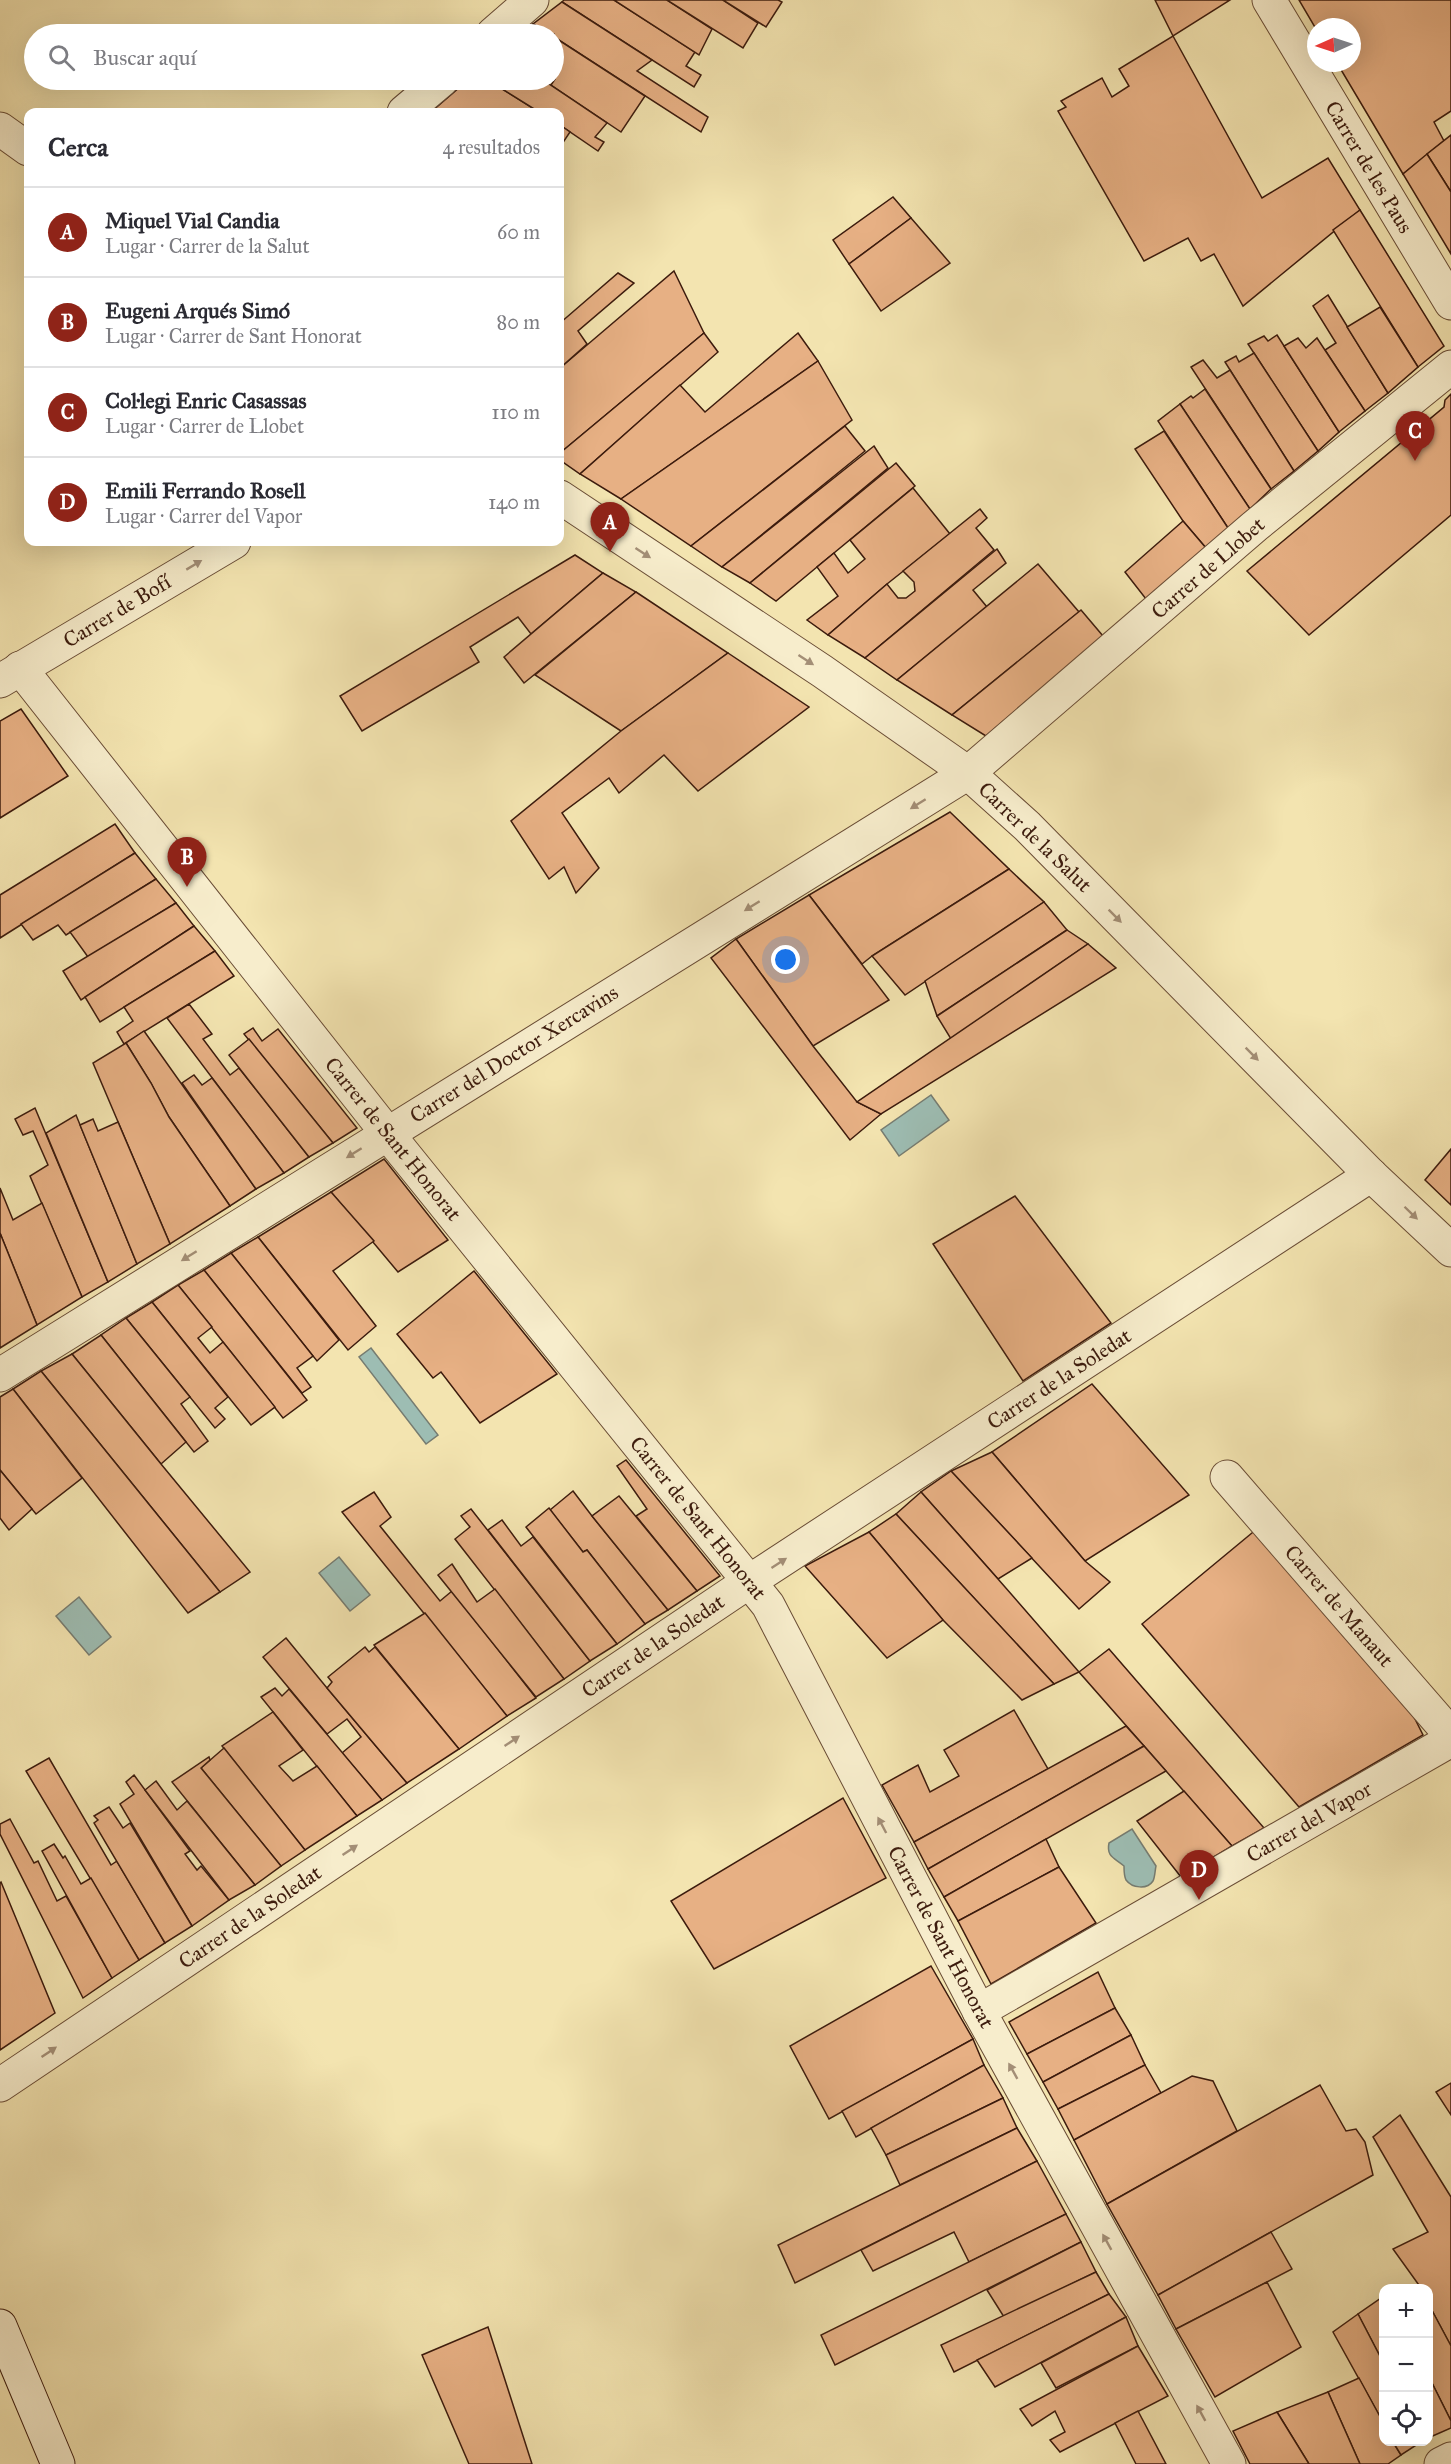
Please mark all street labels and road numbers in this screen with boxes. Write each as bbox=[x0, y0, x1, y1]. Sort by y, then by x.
street label: Carrer de les Paus bbox=[1319, 96, 1419, 238]
street label: Carrer de Llobet bbox=[1146, 511, 1271, 624]
street label: Carrer de Bofí bbox=[58, 568, 177, 653]
street label: Carrer de la Salut bbox=[973, 776, 1098, 898]
street label: Carrer del Doctor Xercavins bbox=[405, 979, 623, 1129]
street label: Carrer de Sant Honorat bbox=[319, 1052, 467, 1226]
street label: Carrer de la Soledat bbox=[982, 1322, 1136, 1435]
street label: Carrer de Sant Honorat bbox=[624, 1431, 772, 1605]
street label: Carrer de Manaut bbox=[1279, 1540, 1399, 1673]
street label: Carrer de la Soledat bbox=[577, 1588, 730, 1703]
street label: Carrer del Vapor bbox=[1242, 1776, 1376, 1868]
street label: Carrer de Sant Honorat bbox=[882, 1841, 1000, 2033]
street label: Carrer de la Soledat bbox=[174, 1859, 327, 1974]

